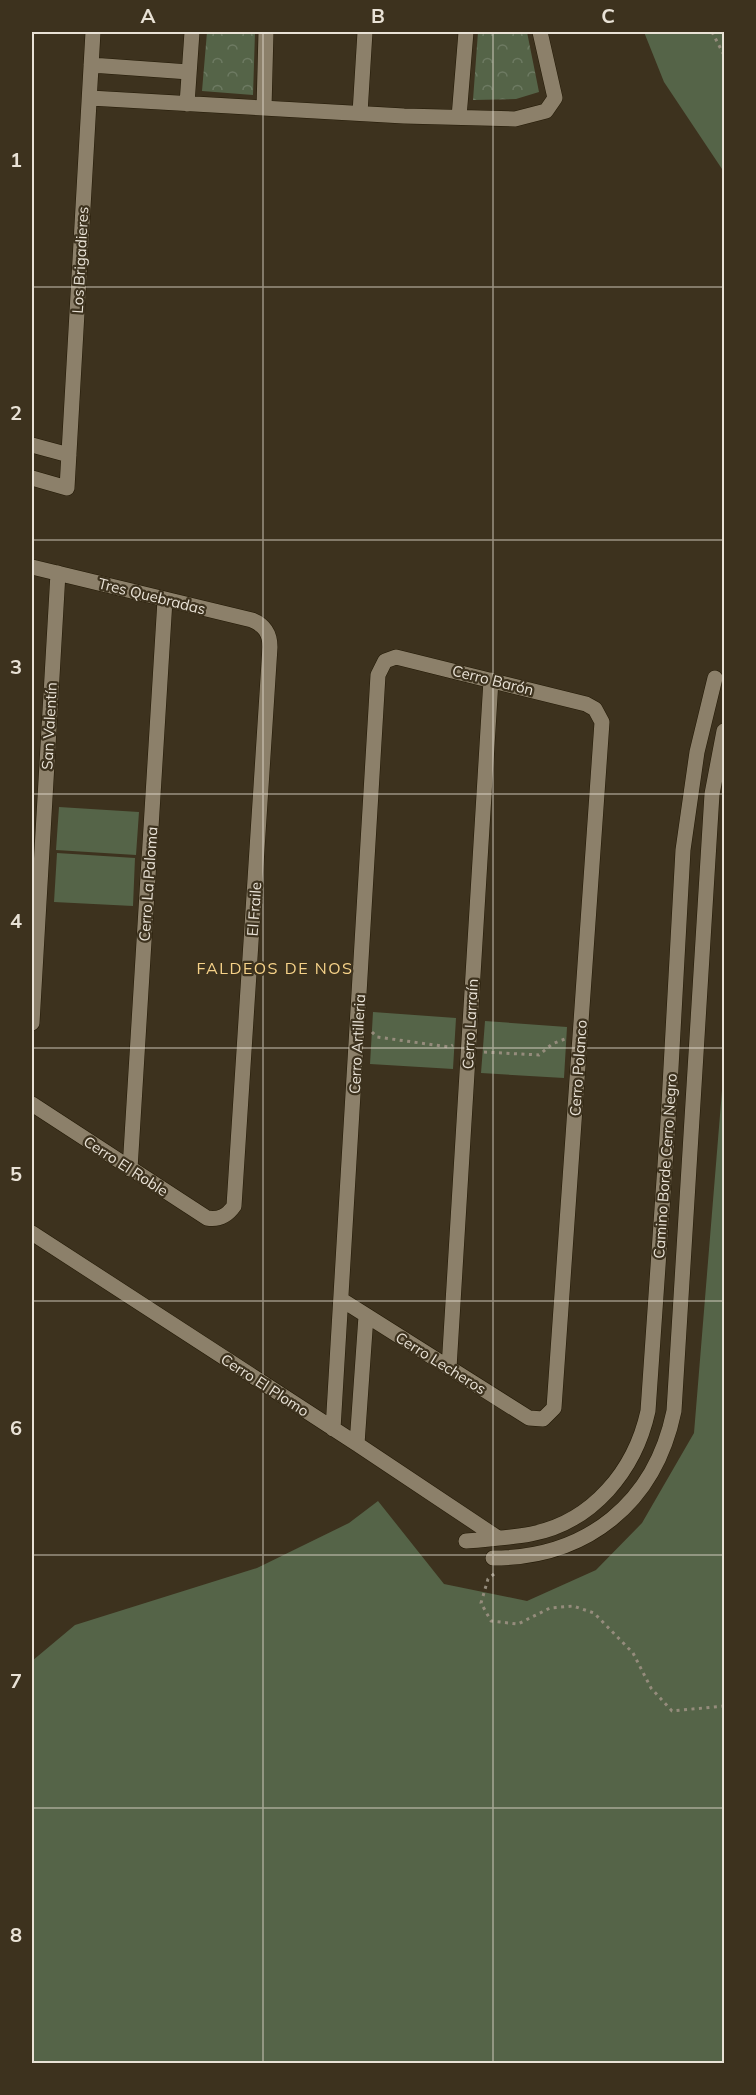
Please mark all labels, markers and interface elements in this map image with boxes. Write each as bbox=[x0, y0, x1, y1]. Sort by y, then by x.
text: A bbox=[141, 3, 156, 28]
text: B bbox=[371, 3, 385, 28]
text: C bbox=[601, 3, 615, 28]
text: 1 bbox=[10, 147, 22, 172]
street label: Los Brigadieres bbox=[68, 206, 92, 314]
text: 2 bbox=[10, 400, 22, 425]
street label: Tres Quebradas bbox=[96, 573, 208, 619]
text: 3 bbox=[10, 654, 22, 679]
street label: Cerro Barón bbox=[450, 661, 536, 699]
street label: San Valentín bbox=[37, 682, 61, 770]
street label: Cerro La Paloma bbox=[135, 826, 161, 942]
street label: El Fraile bbox=[243, 881, 265, 937]
text: 4 bbox=[10, 908, 22, 933]
district label: FALDEOS DE NOS bbox=[196, 958, 354, 978]
street label: Cerro Larraín bbox=[458, 978, 482, 1070]
street label: Cerro Artilleria bbox=[345, 993, 369, 1095]
street label: Cerro Polanco bbox=[565, 1019, 591, 1117]
street label: Camino Borde Cerro Negro bbox=[649, 1073, 681, 1259]
street label: Cerro El Roble bbox=[80, 1132, 172, 1200]
text: 5 bbox=[10, 1161, 22, 1186]
street label: Cerro Lecheros bbox=[392, 1328, 490, 1398]
street label: Cerro El Plomo bbox=[217, 1349, 313, 1421]
text: 6 bbox=[10, 1415, 22, 1440]
text: 7 bbox=[10, 1668, 22, 1693]
text: 8 bbox=[10, 1922, 22, 1947]

